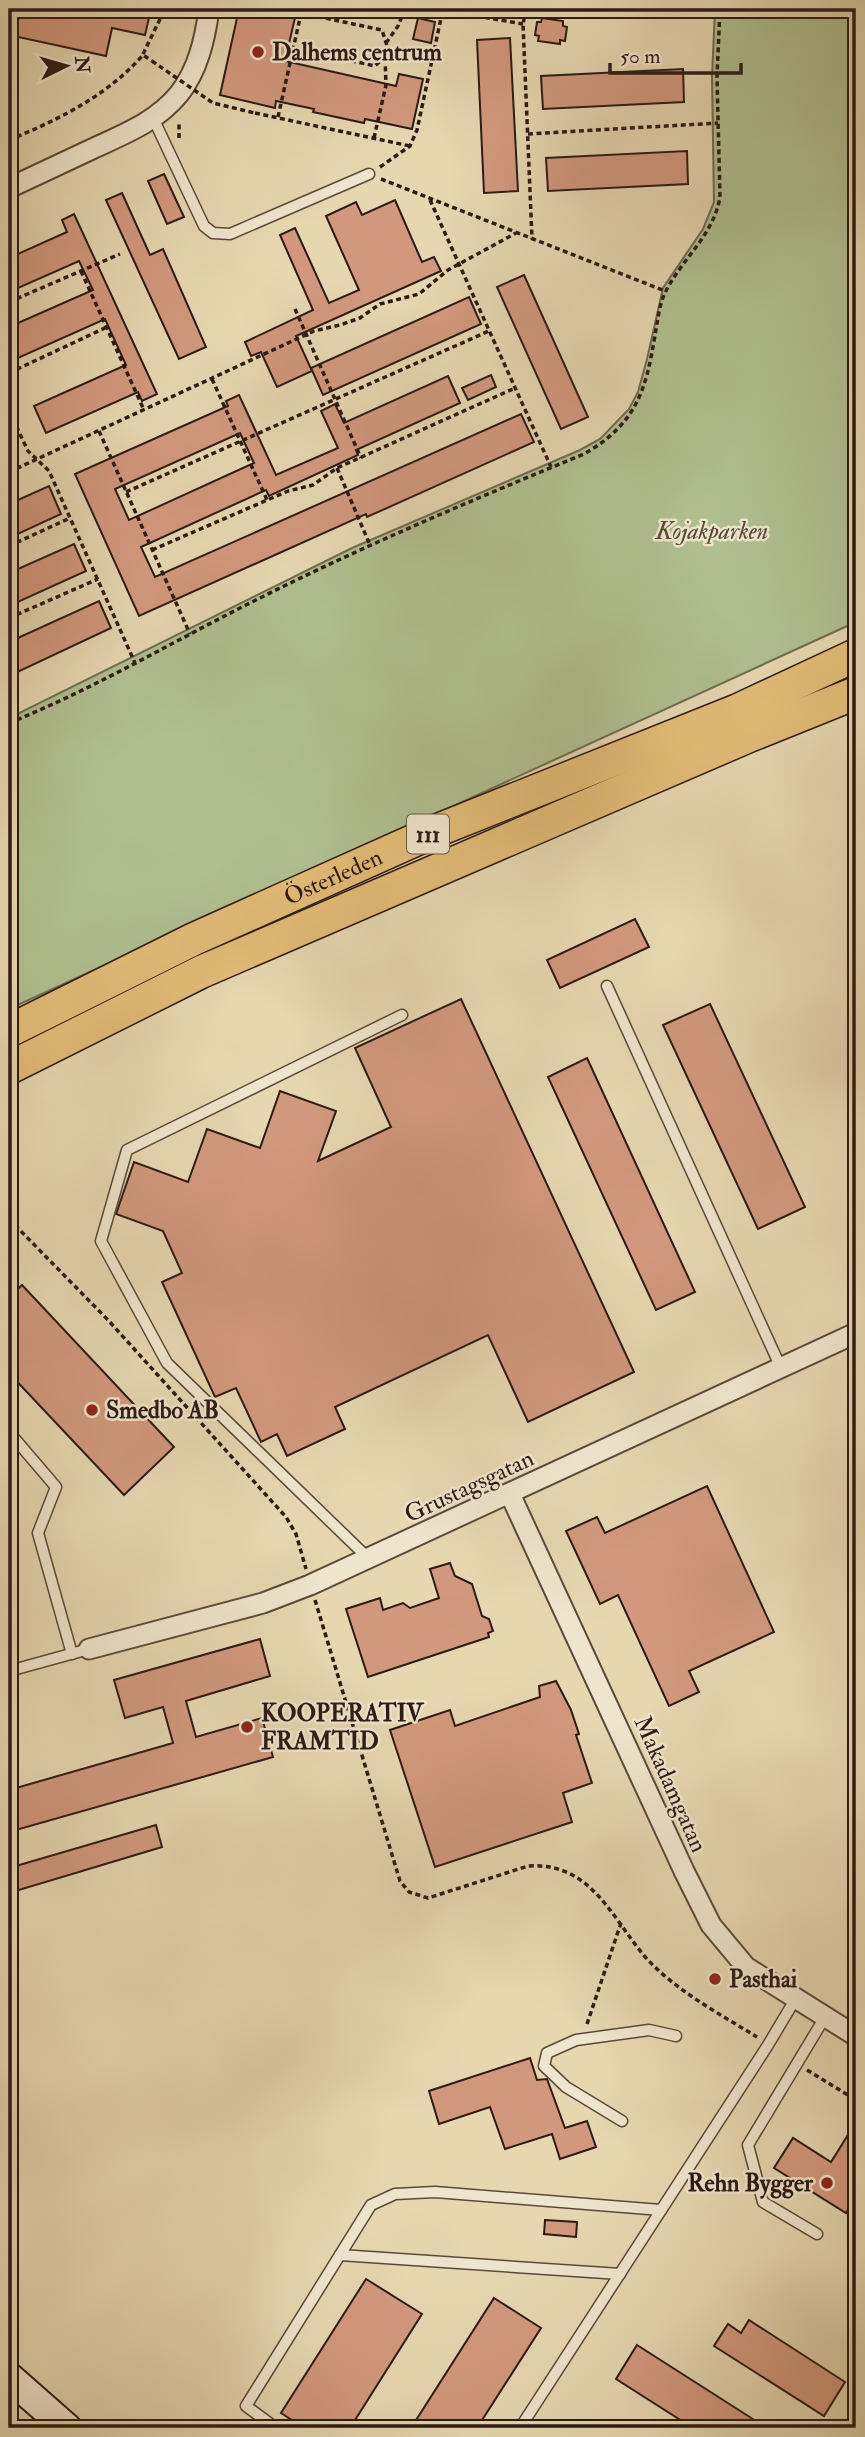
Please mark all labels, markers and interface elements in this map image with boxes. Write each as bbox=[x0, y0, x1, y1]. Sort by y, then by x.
north arrow bbox=[32, 32, 102, 102]
scale bar bbox=[610, 32, 741, 76]
place label: Dalhems centrum bbox=[272, 37, 442, 68]
text: 50 m bbox=[620, 43, 661, 70]
marker: Dalhems centrum bbox=[250, 44, 266, 60]
text: N bbox=[69, 54, 95, 75]
park label: Kojakparken bbox=[655, 516, 768, 547]
road number: 111 bbox=[407, 814, 449, 854]
street label: Österleden bbox=[279, 842, 387, 913]
place label: Smedbo AB bbox=[106, 1395, 219, 1426]
marker: Smedbo AB bbox=[84, 1402, 100, 1418]
street label: Grustagsgatan bbox=[400, 1443, 539, 1530]
place label: KOOPERATIV FRAMTID bbox=[261, 1698, 425, 1757]
street label: Makadamgatan bbox=[627, 1711, 714, 1857]
marker: KOOPERATIV FRAMTID bbox=[239, 1719, 255, 1735]
place label: Pasthai bbox=[729, 1964, 798, 1995]
marker: Pasthai bbox=[707, 1971, 723, 1987]
place label: Rehn Bygger bbox=[687, 2168, 814, 2199]
marker: Rehn Bygger bbox=[819, 2175, 835, 2191]

